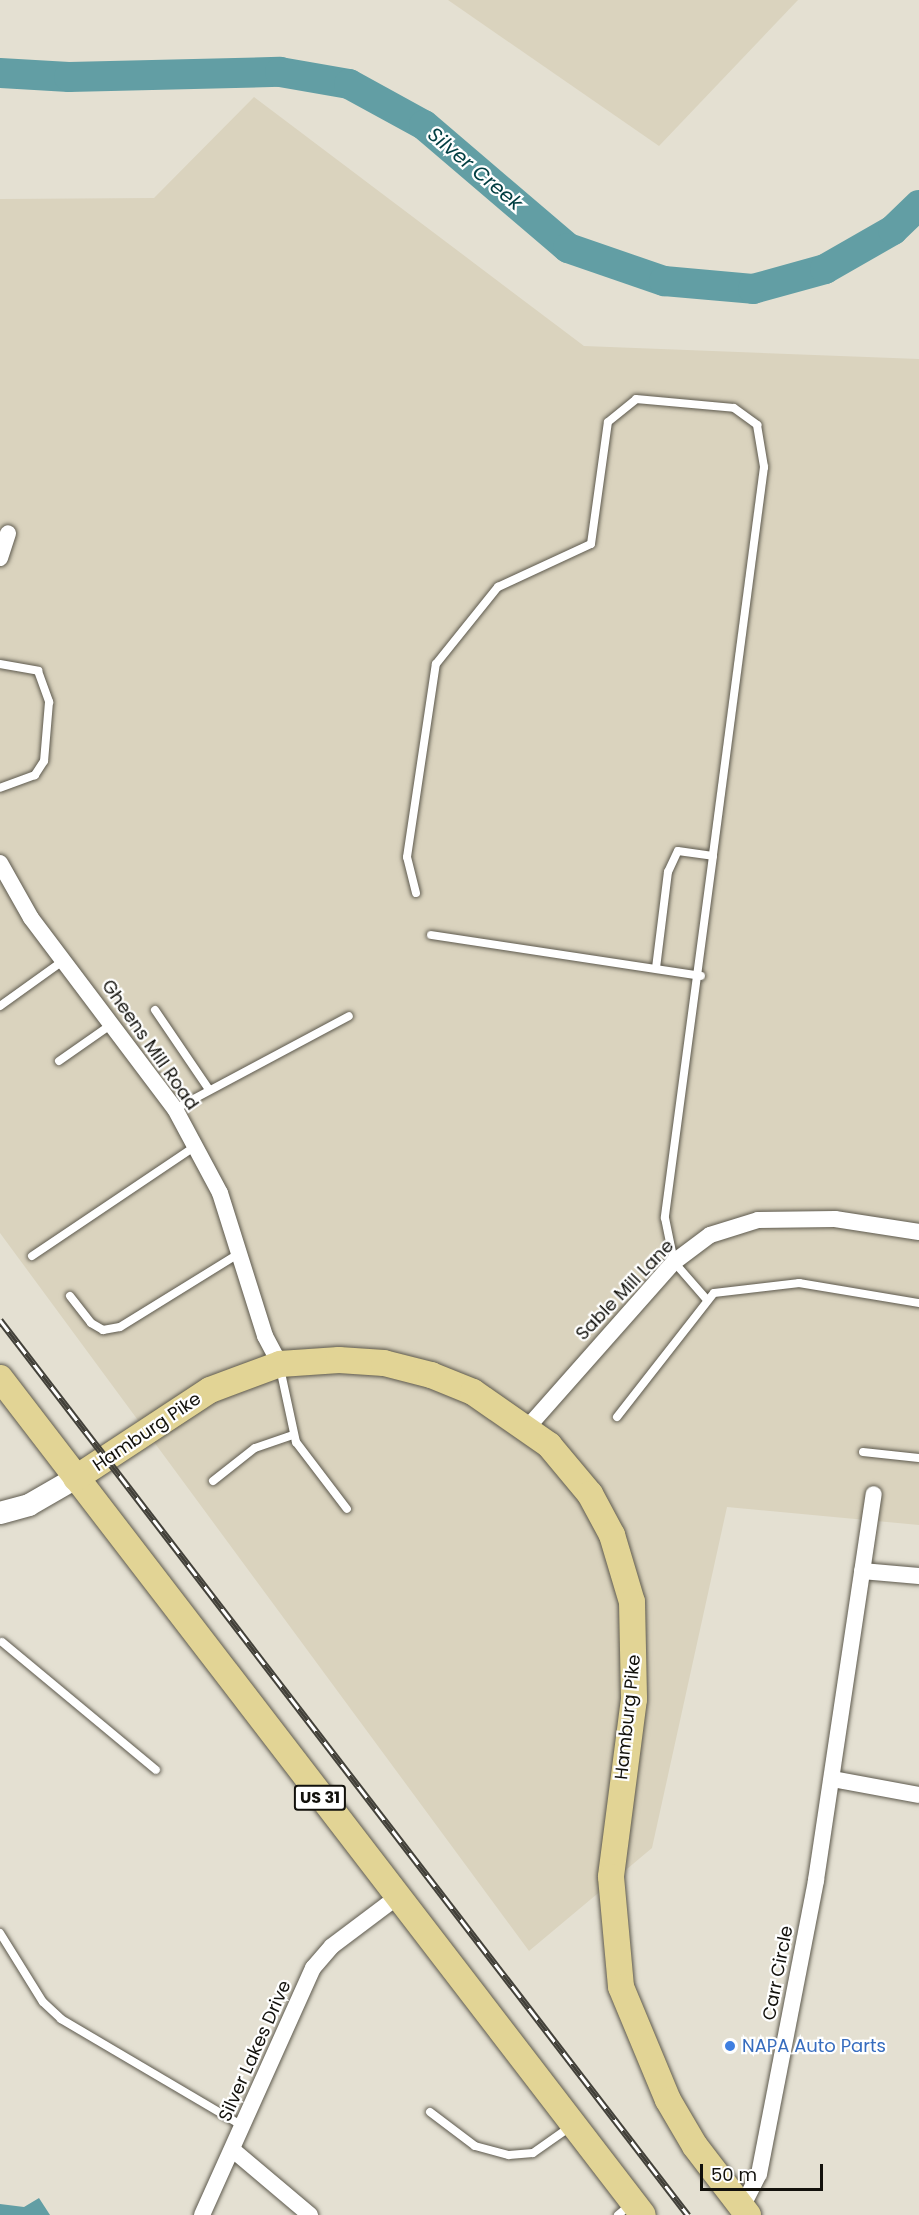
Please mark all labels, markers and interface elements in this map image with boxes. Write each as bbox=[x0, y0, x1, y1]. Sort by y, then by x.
water label: Silver Creek bbox=[423, 122, 527, 216]
street label: Gheens Mill Road bbox=[97, 976, 203, 1114]
street label: Sable Mill Lane bbox=[572, 1235, 678, 1345]
street label: Hamburg Pike bbox=[89, 1388, 205, 1476]
street label: Hamburg Pike bbox=[611, 1653, 645, 1781]
road number: US 31 bbox=[293, 1785, 347, 1811]
street label: Carr Circle bbox=[758, 1924, 798, 2022]
street label: Silver Lakes Drive bbox=[214, 1977, 296, 2125]
place label: NAPA Auto Parts bbox=[742, 2035, 886, 2057]
marker: NAPA Auto Parts bbox=[723, 2039, 737, 2053]
scale bar bbox=[703, 2152, 826, 2190]
text: 50 m bbox=[711, 2162, 757, 2187]

